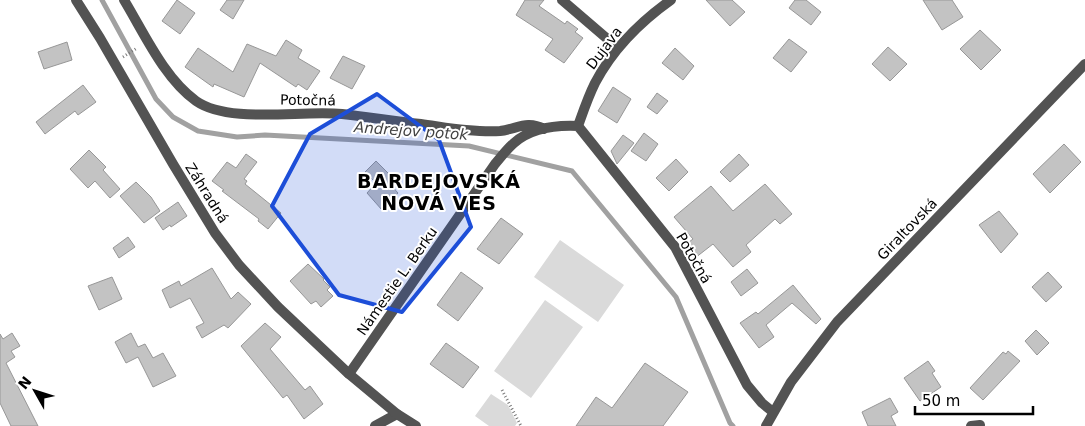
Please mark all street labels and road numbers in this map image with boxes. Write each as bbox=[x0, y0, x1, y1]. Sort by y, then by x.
street label: Dujava bbox=[583, 24, 625, 72]
street label: Potočná bbox=[280, 92, 336, 108]
street label: Záhradná bbox=[182, 160, 232, 226]
street label: Giraltovská bbox=[874, 195, 940, 263]
street label: Námestie L. Berku bbox=[354, 224, 440, 338]
street label: Potočná bbox=[673, 230, 715, 286]

